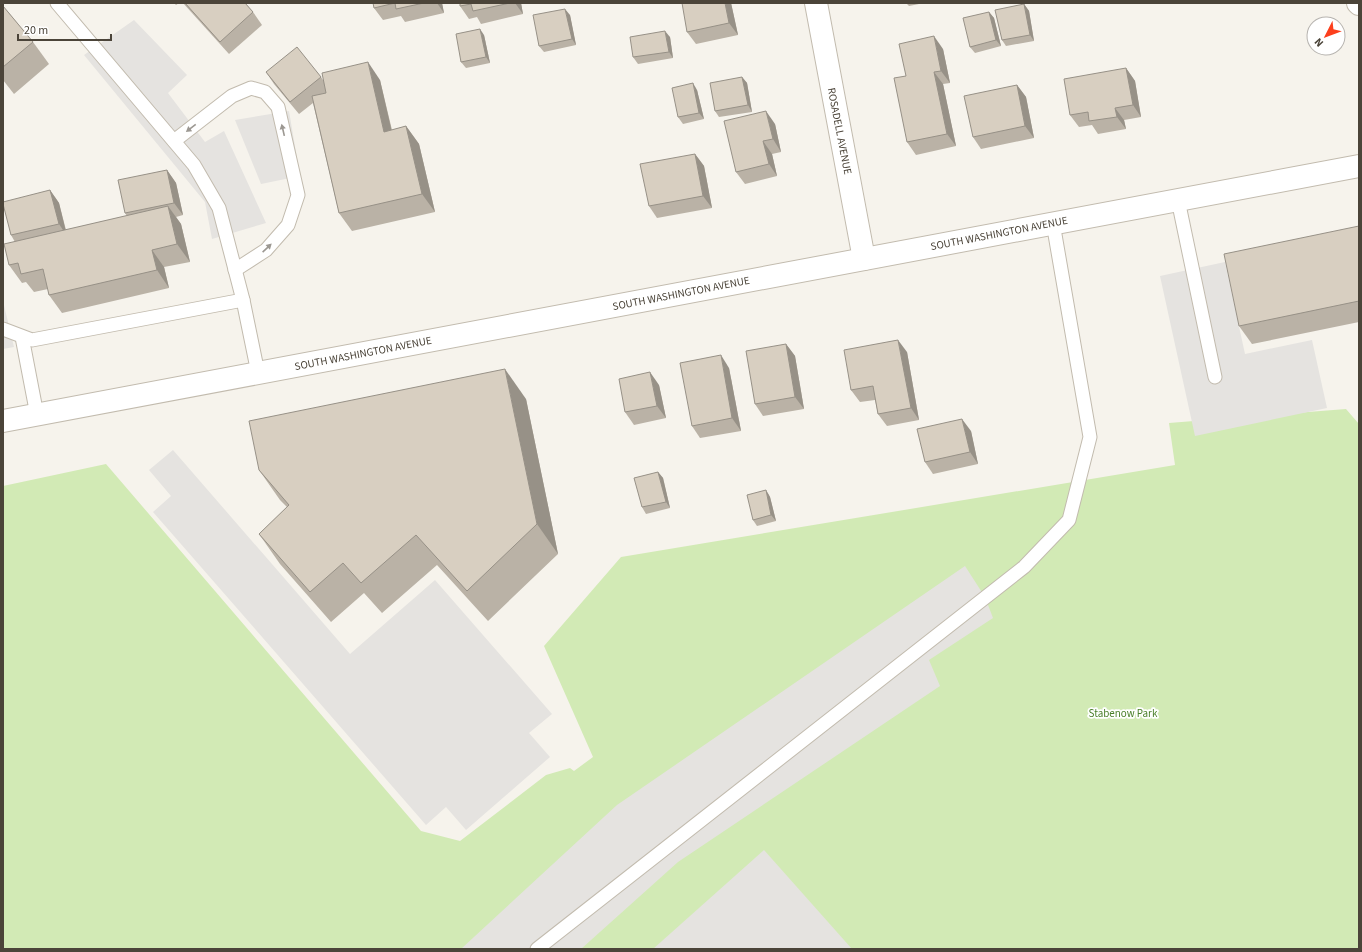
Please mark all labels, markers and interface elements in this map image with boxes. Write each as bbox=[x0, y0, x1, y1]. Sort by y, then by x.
scale bar bbox=[18, 16, 111, 42]
north arrow bbox=[1306, 16, 1346, 56]
text: 20 m bbox=[24, 22, 48, 39]
text: N bbox=[1311, 35, 1327, 50]
street label: ROSADELL AVENUE bbox=[824, 86, 855, 176]
one-way arrow bbox=[186, 123, 196, 131]
one-way arrow bbox=[280, 123, 286, 136]
street label: SOUTH WASHINGTON AVENUE bbox=[929, 213, 1069, 254]
one-way arrow bbox=[262, 243, 272, 253]
street label: SOUTH WASHINGTON AVENUE bbox=[611, 273, 751, 314]
street label: SOUTH WASHINGTON AVENUE bbox=[293, 333, 433, 374]
park label: Stabenow Park bbox=[1089, 706, 1158, 721]

